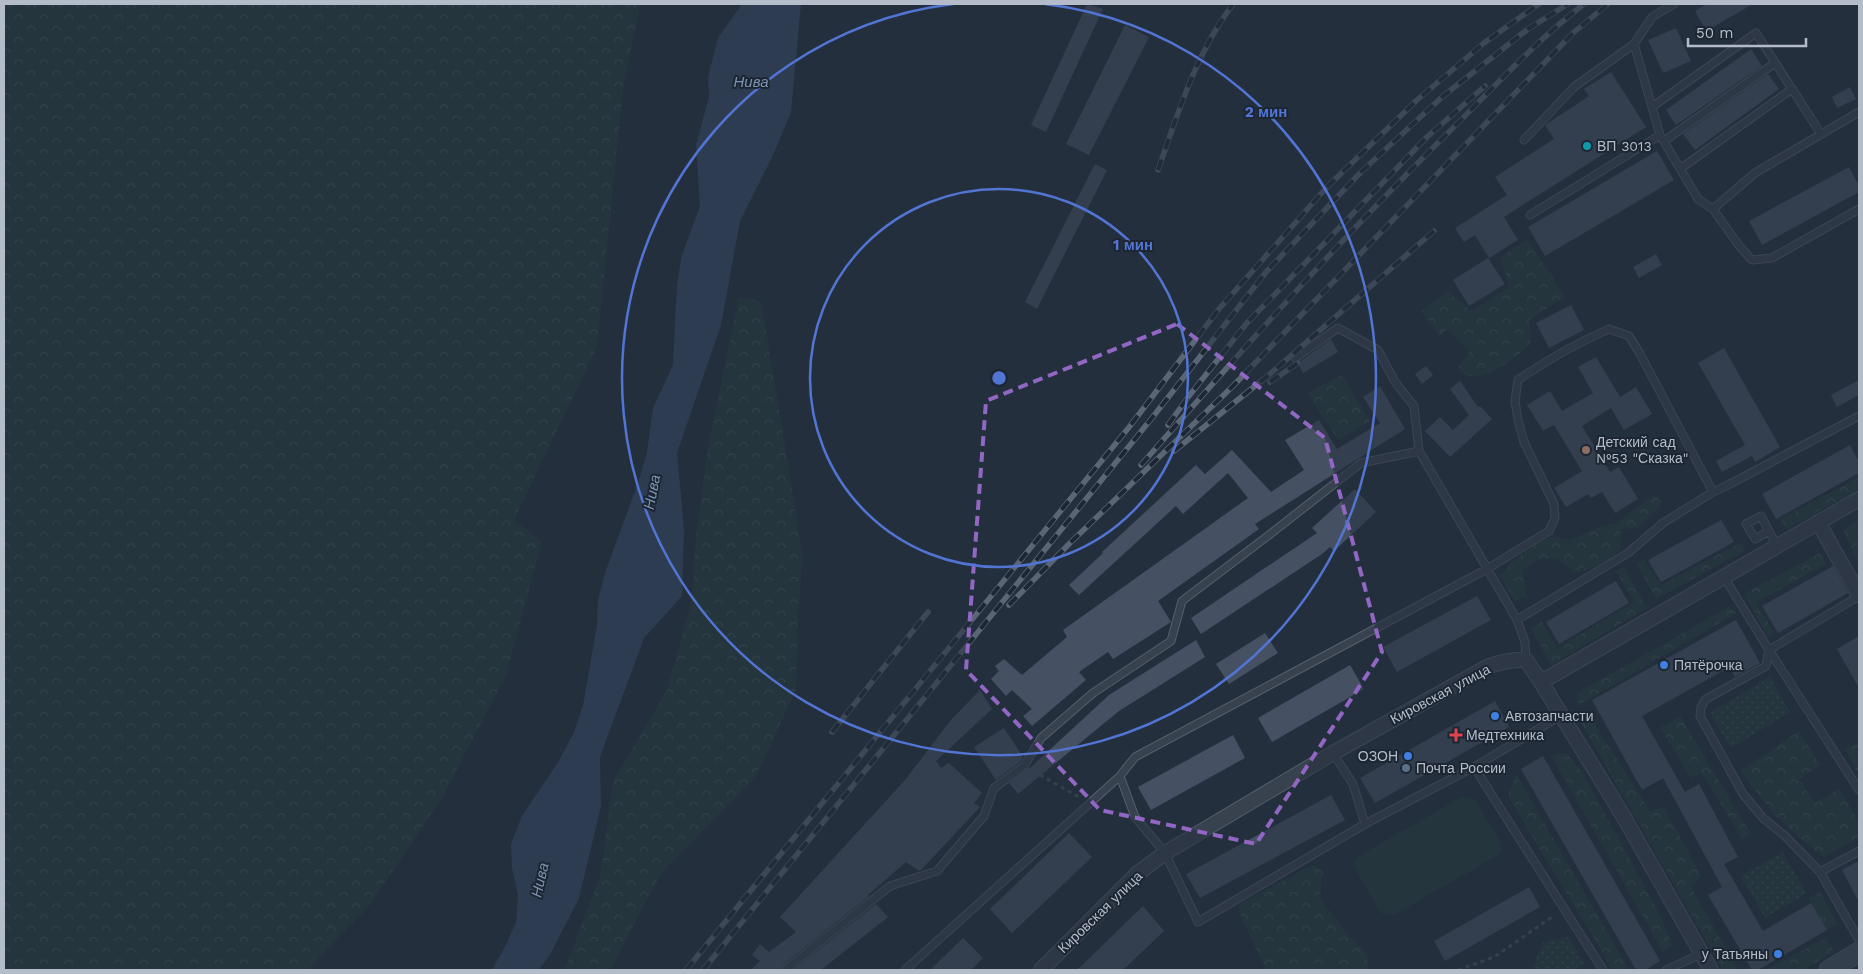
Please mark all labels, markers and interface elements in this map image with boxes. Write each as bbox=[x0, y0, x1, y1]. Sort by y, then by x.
scale bar bbox=[1688, 15, 1806, 47]
text: 50 m bbox=[1696, 24, 1733, 42]
water label: Нива bbox=[733, 73, 769, 91]
text: 2 мин bbox=[1245, 103, 1287, 121]
place label: ВП 3013 bbox=[1597, 138, 1652, 154]
marker: ВП 3013 bbox=[1581, 140, 1593, 152]
text: 1 мин bbox=[1113, 236, 1153, 254]
centre of rings bbox=[990, 369, 1008, 387]
place label: Детский сад №53 "Сказка" bbox=[1596, 434, 1689, 466]
marker: Детский сад №53 "Сказка" bbox=[1580, 444, 1592, 456]
water label: Нива bbox=[640, 473, 664, 511]
place label: Пятёрочка bbox=[1674, 657, 1743, 673]
marker: Пятёрочка bbox=[1658, 659, 1670, 671]
street label: Кировская улица bbox=[1387, 661, 1493, 727]
place label: Автозапчасти bbox=[1505, 708, 1593, 724]
marker: Автозапчасти bbox=[1489, 710, 1501, 722]
place label: Медтехника bbox=[1466, 727, 1544, 743]
marker: Медтехника bbox=[1450, 729, 1462, 741]
place label: ОЗОН bbox=[1358, 748, 1398, 764]
marker: ОЗОН bbox=[1402, 750, 1414, 762]
place label: Почта России bbox=[1416, 760, 1506, 776]
marker: Почта России bbox=[1400, 762, 1412, 774]
water label: Нива bbox=[527, 861, 553, 899]
street label: Кировская улица bbox=[1055, 868, 1146, 956]
place label: у Татьяны bbox=[1702, 946, 1768, 962]
marker: у Татьяны bbox=[1772, 948, 1784, 960]

